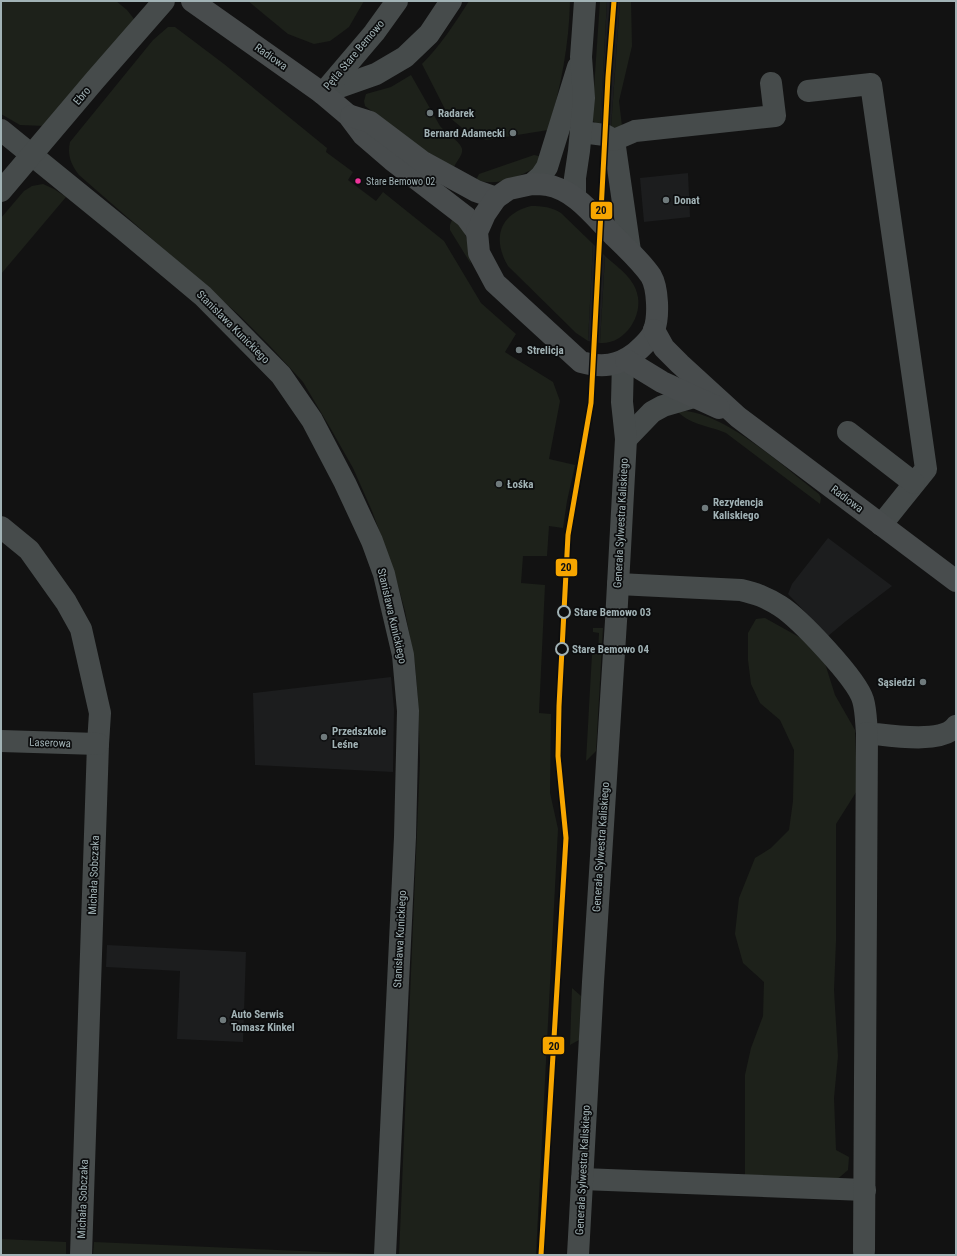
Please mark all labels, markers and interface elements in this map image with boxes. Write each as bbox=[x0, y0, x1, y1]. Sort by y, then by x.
street label: Pętla Stare Bemowo bbox=[321, 17, 387, 93]
street label: Radiowa bbox=[252, 41, 290, 73]
street label: Ebro bbox=[71, 84, 94, 108]
place label: Radarek bbox=[438, 107, 475, 120]
marker: Radarek bbox=[425, 108, 435, 118]
place label: Bernard Adamecki bbox=[424, 127, 505, 140]
marker: Bernard Adamecki bbox=[508, 128, 518, 138]
marker: Stare Bemowo 02 bbox=[353, 176, 363, 186]
place label: Stare Bemowo 02 bbox=[366, 176, 435, 187]
place label: Donat bbox=[674, 194, 700, 207]
marker: Donat bbox=[661, 195, 671, 205]
line badge: 20 bbox=[590, 201, 613, 220]
text: 20 bbox=[595, 204, 607, 217]
street label: Stanisława Kunickiego bbox=[194, 288, 273, 367]
place label: Strelicja bbox=[527, 344, 564, 357]
marker: Strelicja bbox=[514, 345, 524, 355]
street label: Generała Sylwestra Kaliskiego bbox=[611, 457, 631, 588]
place label: Łośka bbox=[507, 478, 533, 491]
marker: Łośka bbox=[494, 479, 504, 489]
street label: Radiowa bbox=[828, 483, 866, 515]
place label: Rezydencja Kaliskiego bbox=[713, 496, 763, 522]
marker: Rezydencja Kaliskiego bbox=[700, 503, 710, 513]
line badge: 20 bbox=[555, 558, 578, 577]
text: 20 bbox=[560, 561, 572, 574]
street label: Stanisława Kunickiego bbox=[375, 567, 409, 666]
marker: Stare Bemowo 03 bbox=[557, 605, 571, 619]
place label: Stare Bemowo 03 bbox=[574, 606, 651, 619]
marker: Stare Bemowo 04 bbox=[555, 642, 569, 656]
place label: Stare Bemowo 04 bbox=[572, 643, 649, 656]
place label: Sąsiedzi bbox=[878, 676, 915, 689]
marker: Sąsiedzi bbox=[918, 677, 928, 687]
place label: Przedszkole Leśne bbox=[332, 725, 386, 751]
marker: Przedszkole Leśne bbox=[319, 732, 329, 742]
street label: Laserowa bbox=[29, 736, 71, 750]
street label: Generała Sylwestra Kaliskiego bbox=[590, 781, 612, 912]
street label: Michała Sobczaka bbox=[86, 835, 102, 915]
street label: Stanisława Kunickiego bbox=[391, 889, 409, 988]
place label: Auto Serwis Tomasz Kinkel bbox=[231, 1008, 295, 1034]
marker: Auto Serwis Tomasz Kinkel bbox=[218, 1015, 228, 1025]
line badge: 20 bbox=[542, 1036, 565, 1055]
text: 20 bbox=[548, 1040, 560, 1053]
street label: Generała Sylwestra Kaliskiego bbox=[573, 1104, 593, 1235]
street label: Michała Sobczaka bbox=[75, 1159, 91, 1239]

